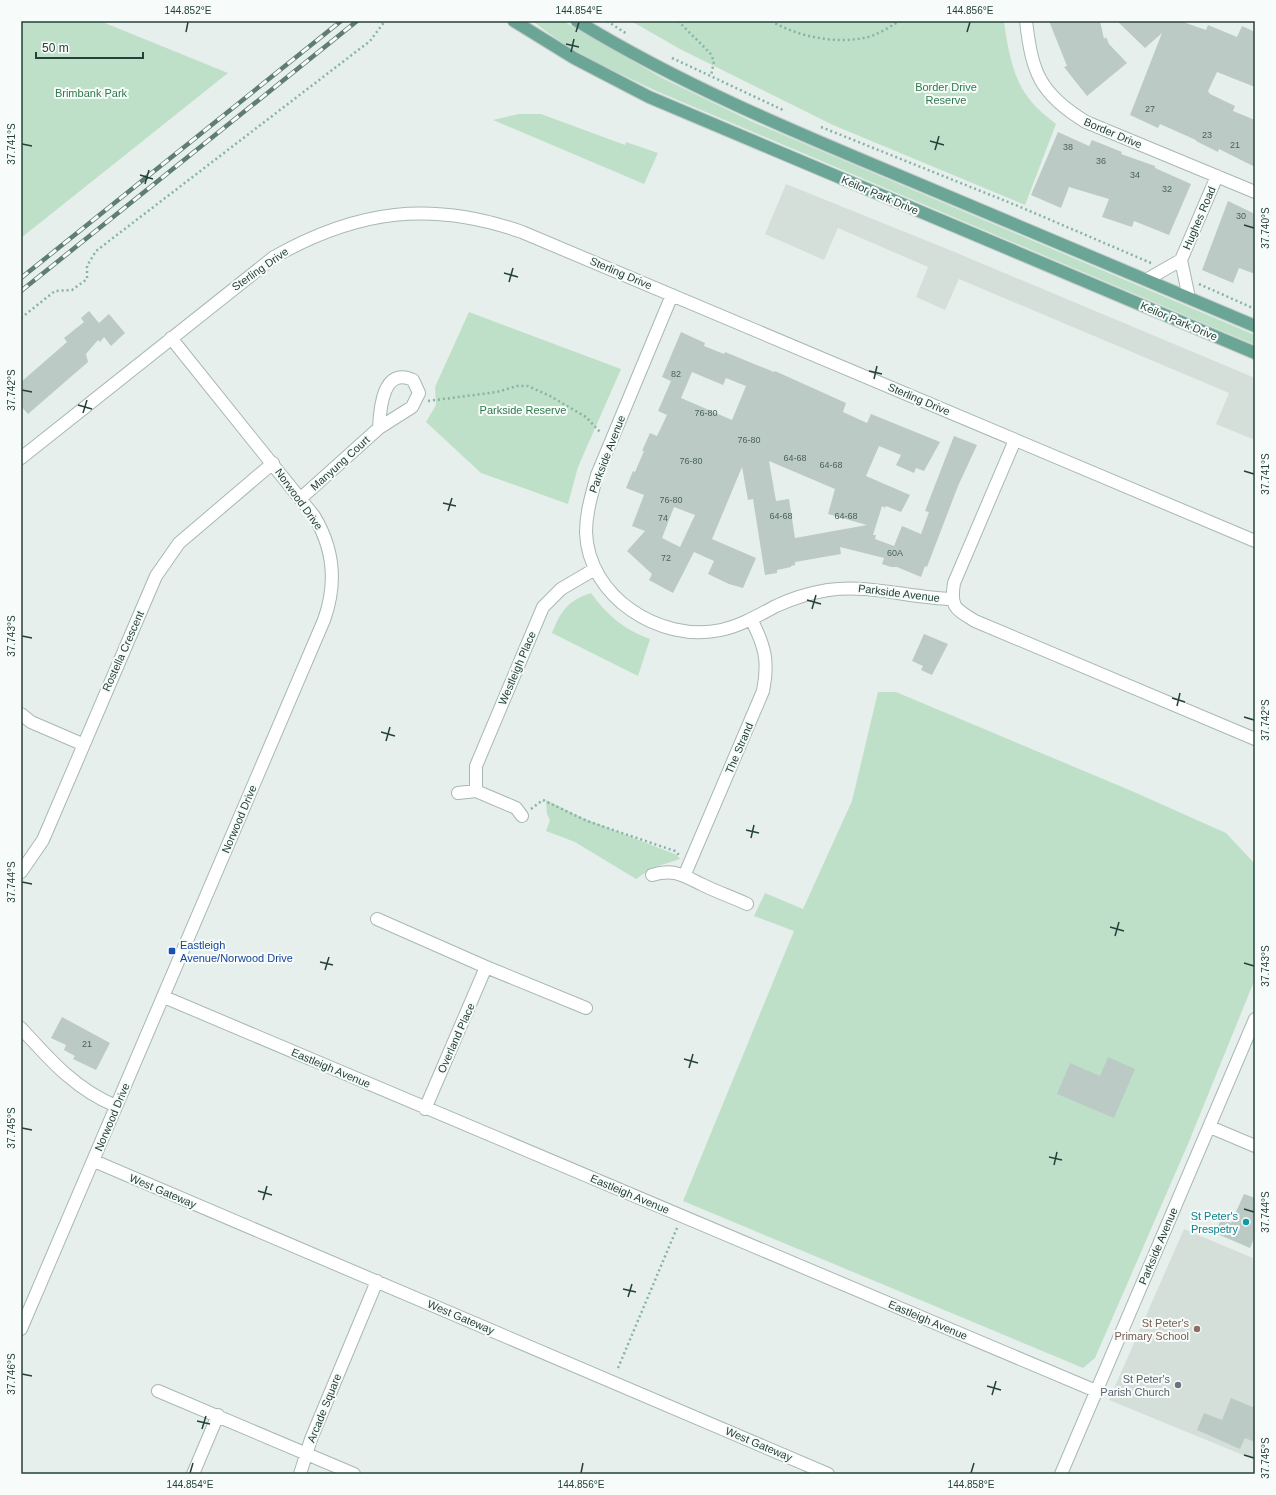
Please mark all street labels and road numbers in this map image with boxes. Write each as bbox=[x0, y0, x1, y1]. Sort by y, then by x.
street label: Border Drive bbox=[1082, 115, 1144, 151]
street label: Keilor Park Drive bbox=[840, 173, 920, 217]
street label: Hughes Road bbox=[1180, 185, 1218, 251]
street label: Sterling Drive bbox=[230, 245, 290, 293]
street label: Sterling Drive bbox=[588, 255, 654, 291]
street label: Keilor Park Drive bbox=[1139, 299, 1219, 343]
street label: Sterling Drive bbox=[886, 381, 952, 417]
street label: Parkside Avenue bbox=[587, 413, 627, 495]
street label: Manyung Court bbox=[308, 433, 372, 493]
street label: Norwood Drive bbox=[273, 466, 325, 532]
street label: Parkside Avenue bbox=[857, 582, 941, 604]
street label: Rostella Crescent bbox=[100, 609, 146, 693]
street label: Westleigh Place bbox=[496, 629, 538, 707]
street label: The Strand bbox=[723, 721, 755, 775]
street label: Norwood Drive bbox=[219, 783, 259, 855]
street label: Overland Place bbox=[435, 1001, 477, 1075]
street label: Eastleigh Avenue bbox=[290, 1046, 372, 1090]
street label: Norwood Drive bbox=[92, 1081, 132, 1153]
street label: West Gateway bbox=[128, 1172, 199, 1211]
street label: Eastleigh Avenue bbox=[589, 1172, 671, 1216]
street label: Parkside Avenue bbox=[1136, 1206, 1180, 1286]
street label: West Gateway bbox=[426, 1298, 497, 1337]
street label: Eastleigh Avenue bbox=[887, 1298, 969, 1342]
street label: Arcade Square bbox=[305, 1372, 343, 1444]
street label: West Gateway bbox=[724, 1425, 795, 1464]

